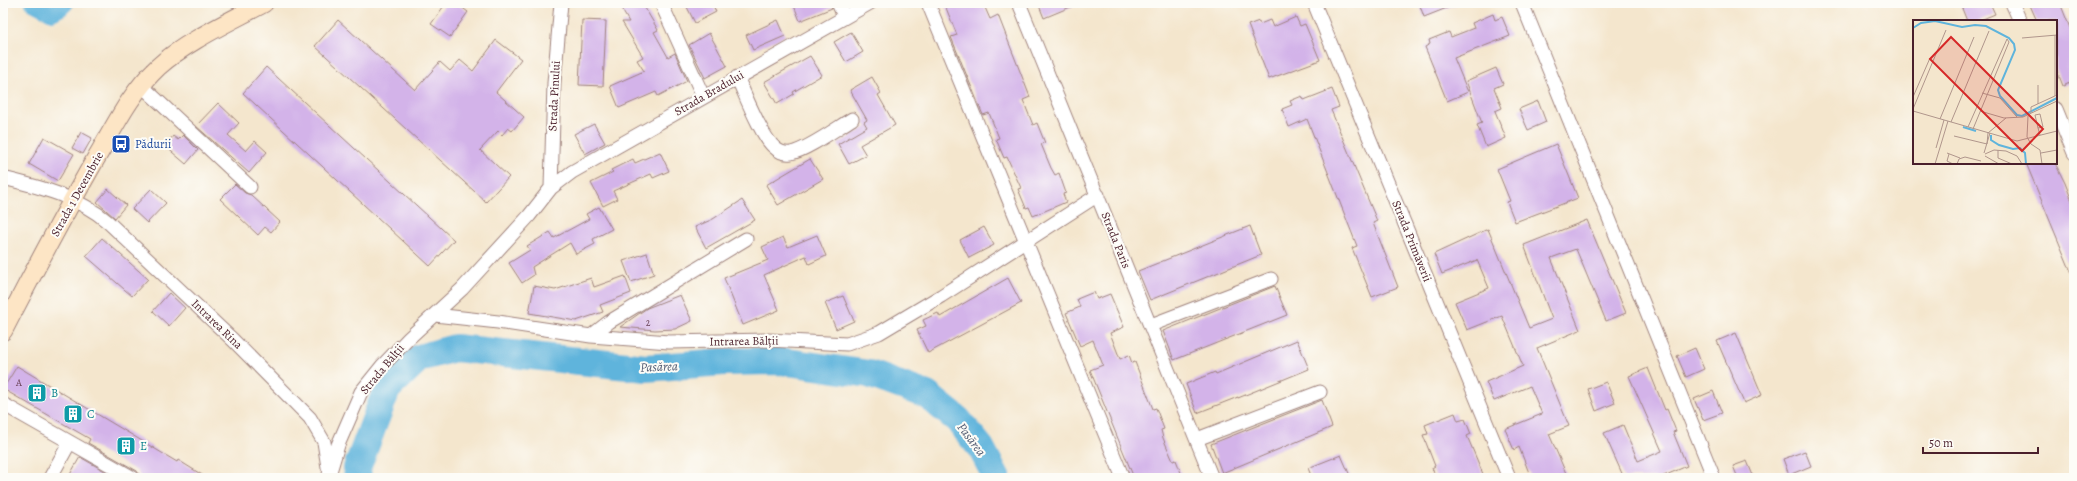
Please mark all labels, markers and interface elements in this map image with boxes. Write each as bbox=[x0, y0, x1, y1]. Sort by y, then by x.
inset map bbox=[1913, 20, 2057, 164]
street label: Strada Pinului bbox=[544, 60, 564, 132]
street label: Strada Bradului bbox=[671, 67, 747, 119]
bus stop icon: Pădurii bbox=[110, 133, 132, 155]
place label: Pădurii bbox=[135, 136, 171, 152]
street label: Strada 1 Decembrie bbox=[47, 149, 107, 239]
street label: Strada Primăverii bbox=[1388, 198, 1436, 284]
street label: Strada Paris bbox=[1097, 209, 1135, 271]
street label: Intrarea Rina bbox=[188, 296, 246, 353]
house number: 2 bbox=[646, 316, 651, 329]
street label: Intrarea Bălții bbox=[709, 332, 779, 350]
street label: Strada Bălții bbox=[356, 340, 408, 398]
water label: Pasărea bbox=[640, 357, 678, 376]
house number: A bbox=[15, 376, 22, 389]
building icon: B bbox=[26, 382, 48, 404]
place label: B bbox=[51, 385, 58, 401]
building icon: C bbox=[62, 403, 84, 425]
place label: C bbox=[87, 406, 95, 422]
water label: Pasărea bbox=[953, 419, 990, 459]
scale bar bbox=[1923, 429, 2038, 455]
building icon: E bbox=[115, 435, 137, 457]
text: 50 m bbox=[1929, 435, 1953, 451]
place label: E bbox=[140, 438, 147, 454]

